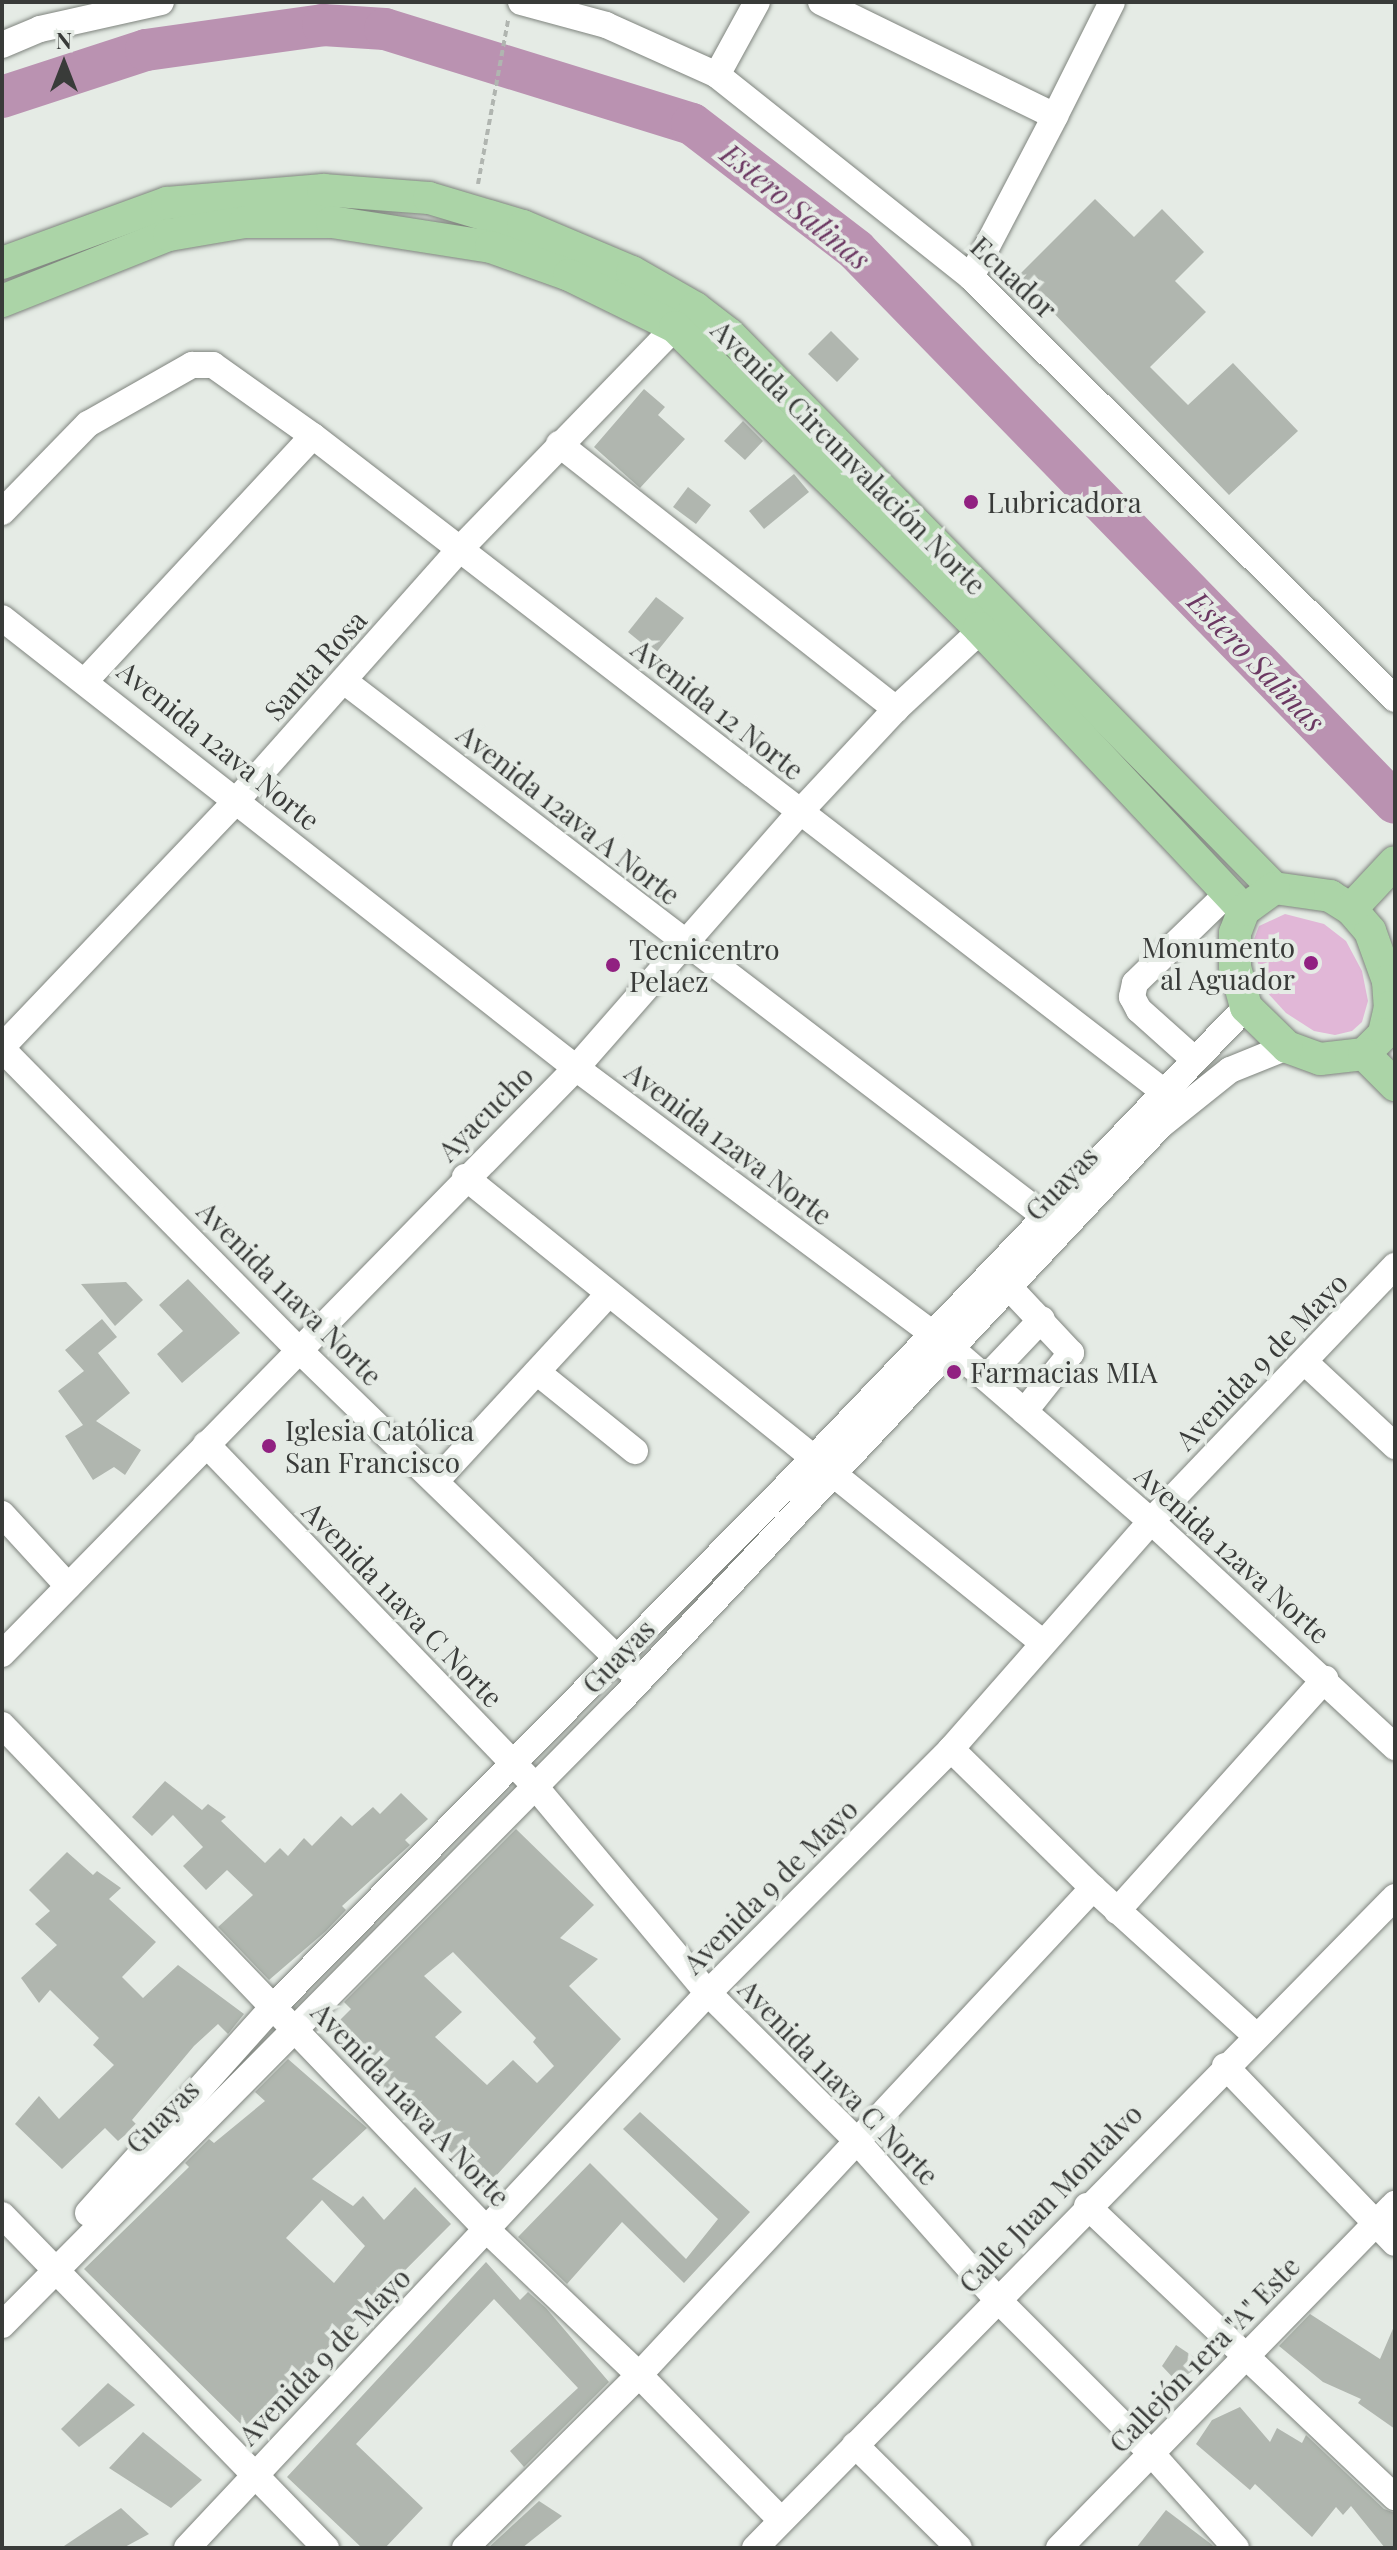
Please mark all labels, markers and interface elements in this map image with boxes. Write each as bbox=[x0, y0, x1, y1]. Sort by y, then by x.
north arrow bbox=[24, 24, 104, 104]
text: N bbox=[56, 25, 72, 55]
water label: Estero Salinas bbox=[714, 135, 878, 277]
street label: Ecuador bbox=[964, 229, 1064, 325]
street label: Avenida Circunvalación Norte bbox=[705, 313, 993, 601]
place label: Lubricadora bbox=[987, 485, 1142, 519]
marker: Lubricadora bbox=[962, 493, 980, 511]
water label: Estero Salinas bbox=[1181, 583, 1333, 739]
street label: Santa Rosa bbox=[257, 603, 373, 727]
street label: Avenida 12 Norte bbox=[625, 631, 811, 787]
street label: Avenida 12ava Norte bbox=[111, 653, 327, 837]
street label: Avenida 12ava A Norte bbox=[450, 716, 688, 912]
place label: Monumento al Aguador bbox=[1142, 930, 1295, 996]
place label: Tecnicentro Pelaez bbox=[629, 932, 780, 998]
marker: Monumento al Aguador bbox=[1302, 954, 1320, 972]
marker: Tecnicentro Pelaez bbox=[604, 956, 622, 974]
street label: Avenida 12ava Norte bbox=[619, 1054, 839, 1232]
street label: Ayacucho bbox=[430, 1058, 540, 1168]
street label: Guayas bbox=[1018, 1139, 1104, 1227]
street label: Avenida 11ava Norte bbox=[191, 1194, 389, 1392]
street label: Avenida 9 de Mayo bbox=[1168, 1265, 1354, 1457]
place label: Farmacias MIA bbox=[970, 1355, 1158, 1389]
marker: Farmacias MIA bbox=[945, 1363, 963, 1381]
place label: Iglesia Católica San Francisco bbox=[285, 1413, 475, 1479]
marker: Iglesia Católica San Francisco bbox=[260, 1437, 278, 1455]
street label: Avenida 12ava Norte bbox=[1129, 1458, 1337, 1650]
street label: Avenida 11ava C Norte bbox=[296, 1494, 510, 1714]
street label: Guayas bbox=[575, 1612, 661, 1700]
street label: Avenida 9 de Mayo bbox=[676, 1792, 864, 1980]
street label: Avenida 11ava C Norte bbox=[732, 1972, 946, 2192]
street label: Avenida 11ava A Norte bbox=[304, 1994, 518, 2214]
street label: Guayas bbox=[118, 2072, 206, 2160]
street label: Calle Juan Montalvo bbox=[951, 2097, 1149, 2299]
street label: Callejón 1era "A" Este bbox=[1101, 2248, 1307, 2460]
street label: Avenida 9 de Mayo bbox=[231, 2260, 417, 2452]

